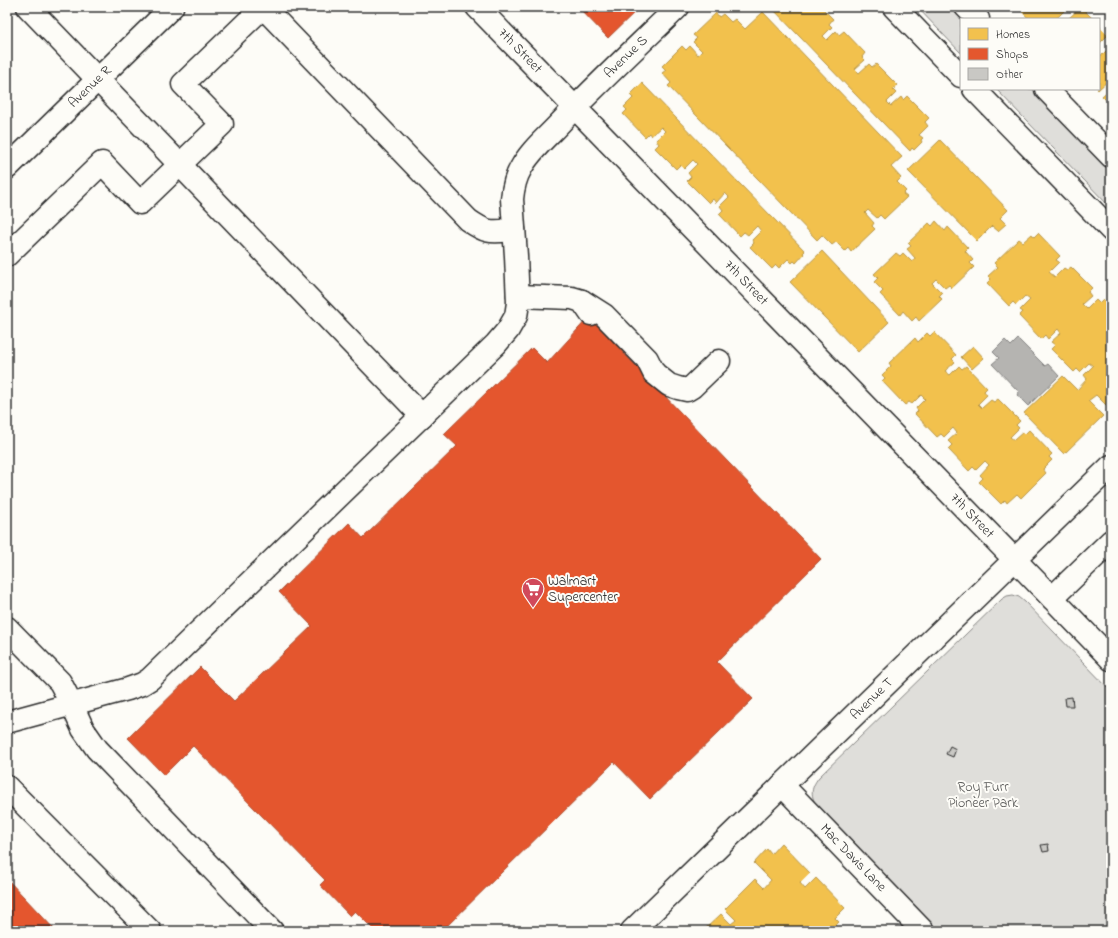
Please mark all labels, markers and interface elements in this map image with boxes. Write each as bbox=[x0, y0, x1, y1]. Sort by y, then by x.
legend bbox=[960, 18, 1100, 90]
street label: 7th Street bbox=[493, 24, 547, 79]
text: Homes bbox=[996, 26, 1030, 44]
street label: Avenue S bbox=[599, 31, 653, 83]
text: Shops bbox=[996, 46, 1028, 64]
street label: Avenue R bbox=[64, 61, 117, 113]
text: Other bbox=[996, 66, 1023, 84]
street label: 7th Street bbox=[719, 256, 773, 311]
street label: 7th Street bbox=[945, 489, 999, 544]
place label: Walmart Supercenter bbox=[548, 571, 619, 608]
supermarket icon: Walmart Supercenter bbox=[520, 576, 546, 609]
street label: Avenue T bbox=[846, 673, 898, 725]
park label: Roy Furr Pioneer Park bbox=[948, 777, 1019, 814]
street label: Mac Davis Lane bbox=[815, 819, 892, 897]

